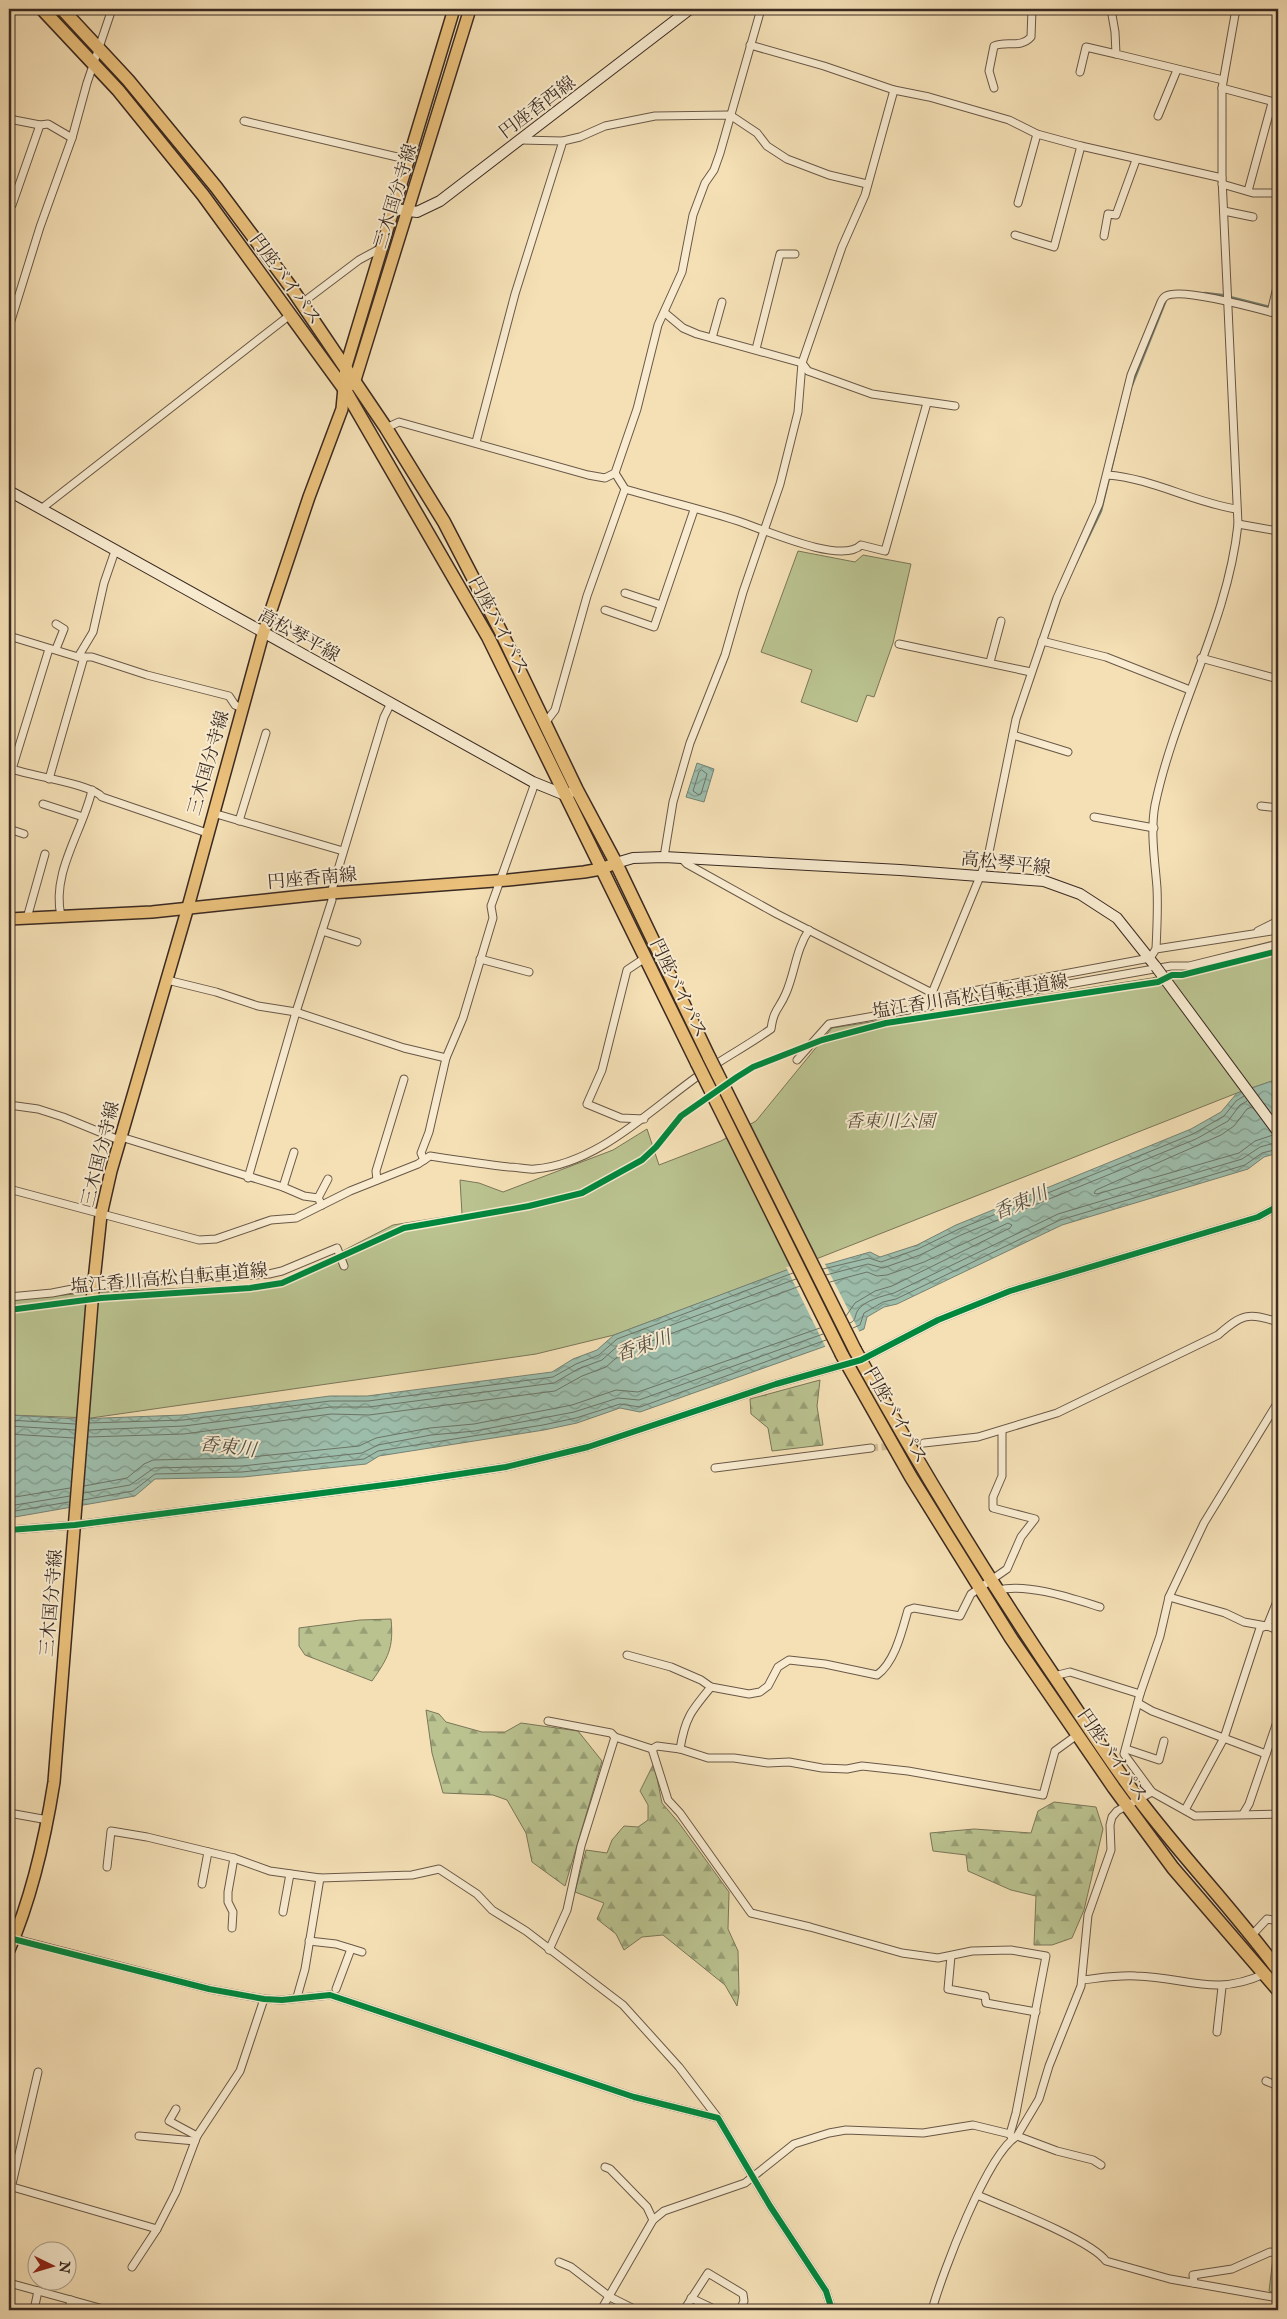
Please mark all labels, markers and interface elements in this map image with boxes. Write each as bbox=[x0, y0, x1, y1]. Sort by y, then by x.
street label: 円座香西線 bbox=[495, 72, 581, 144]
street label: 三木国分寺線 bbox=[370, 141, 423, 251]
street label: 円座バイパス bbox=[244, 230, 326, 330]
street label: 円座バイパス bbox=[462, 573, 533, 679]
street label: 高松琴平線 bbox=[253, 604, 343, 668]
street label: 三木国分寺線 bbox=[184, 708, 235, 818]
street label: 高松琴平線 bbox=[960, 848, 1052, 881]
street label: 円座香南線 bbox=[266, 864, 358, 895]
street label: 円座バイパス bbox=[644, 935, 712, 1042]
street label: 塩江香川高松自転車道線 bbox=[871, 971, 1070, 1024]
street label: 三木国分寺線 bbox=[77, 1099, 126, 1210]
park label: 香東川公園 bbox=[845, 1111, 938, 1134]
water label: 香東川 bbox=[990, 1181, 1054, 1226]
street label: 塩江香川高松自転車道線 bbox=[70, 1259, 269, 1300]
water label: 香東川 bbox=[613, 1326, 676, 1368]
street label: 円座バイパス bbox=[858, 1363, 932, 1468]
water label: 香東川 bbox=[198, 1433, 259, 1464]
street label: 三木国分寺線 bbox=[36, 1548, 69, 1658]
street label: 円座バイパス bbox=[1071, 1705, 1152, 1807]
north arrow bbox=[28, 2242, 78, 2292]
text: N bbox=[54, 2259, 74, 2274]

